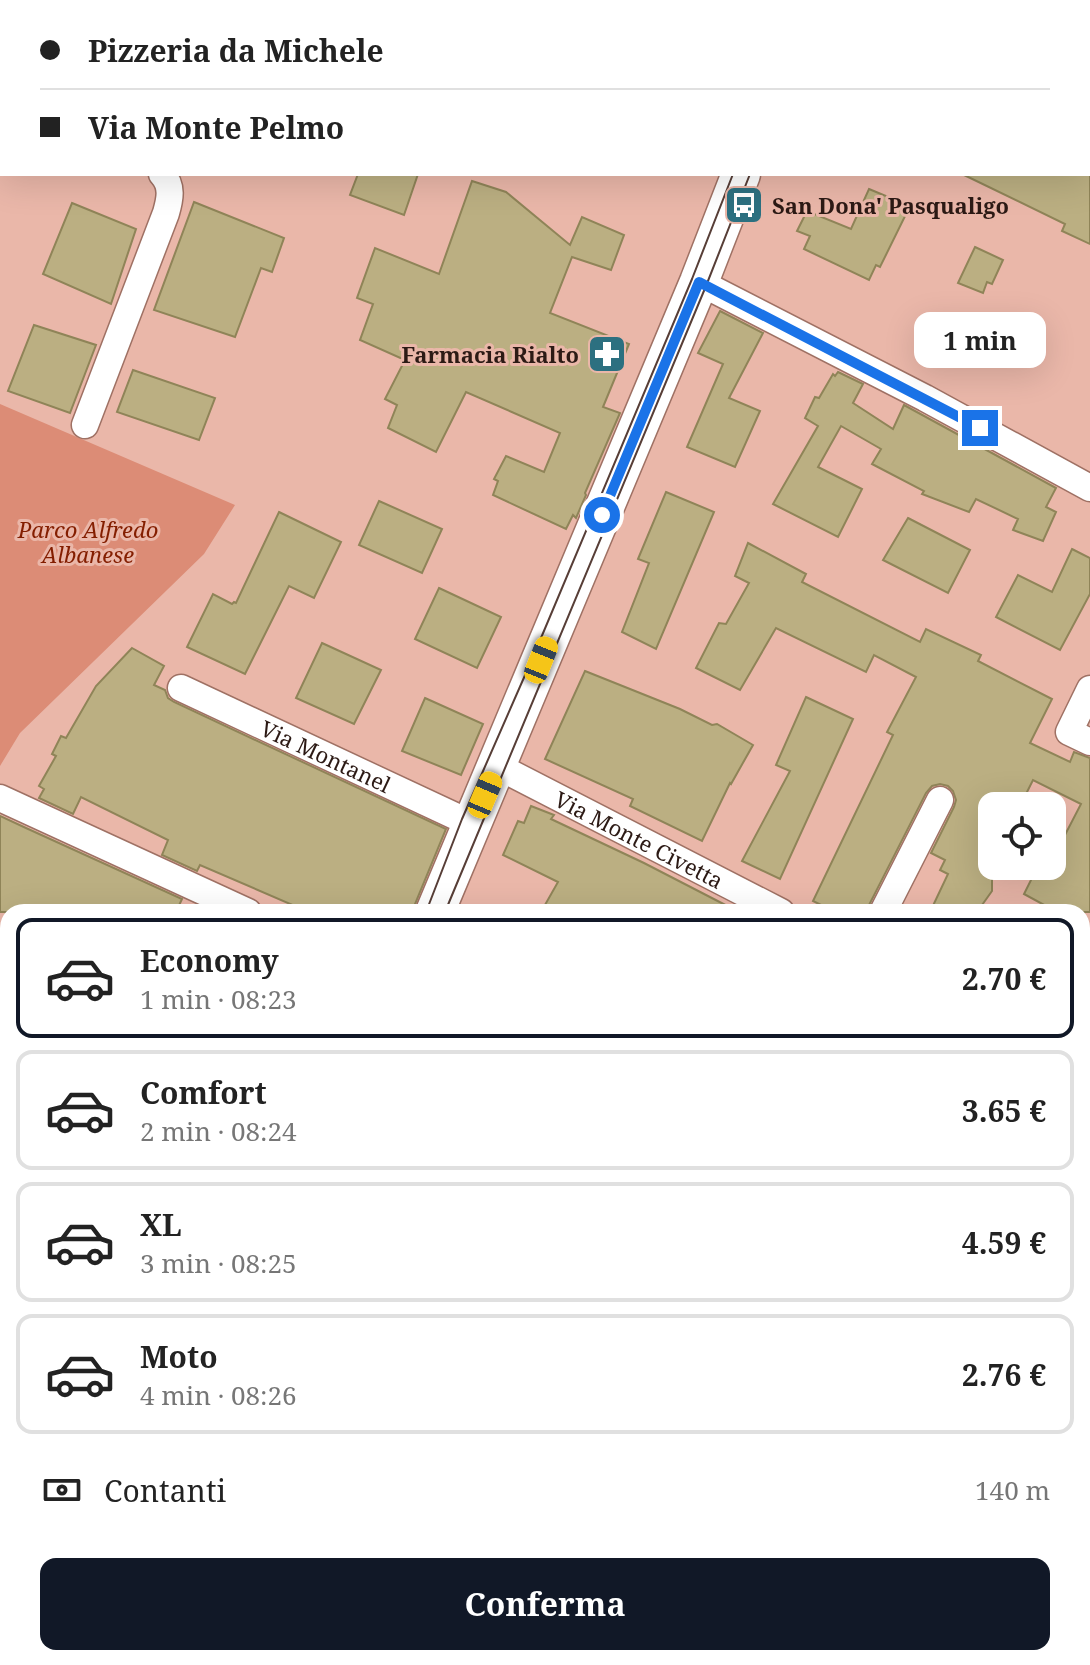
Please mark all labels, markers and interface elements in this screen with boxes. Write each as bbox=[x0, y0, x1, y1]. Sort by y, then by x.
text: Pizzeria da Michele bbox=[88, 30, 384, 71]
text: Via Monte Pelmo bbox=[88, 107, 344, 148]
bus stop icon: San Dona' Pasqualigo bbox=[723, 184, 765, 226]
place label: San Dona' Pasqualigo bbox=[772, 190, 1009, 220]
callout: 1 min bbox=[914, 312, 1046, 368]
text: 1 min bbox=[943, 322, 1017, 358]
pharmacy icon: Farmacia Rialto bbox=[586, 333, 628, 375]
place label: Farmacia Rialto bbox=[402, 339, 579, 369]
route end bbox=[962, 410, 998, 446]
route start bbox=[584, 497, 620, 533]
park label: Parco Alfredo Albanese bbox=[17, 514, 158, 569]
car bbox=[521, 633, 561, 687]
street label: Via Montanel bbox=[256, 712, 396, 799]
car bbox=[465, 768, 505, 822]
street label: Via Monte Civetta bbox=[550, 783, 729, 895]
map controls bbox=[978, 792, 1066, 880]
button: locate bbox=[978, 792, 1066, 880]
text: Economy bbox=[140, 940, 279, 981]
icon: car bbox=[44, 942, 116, 1014]
text: 2.70 € bbox=[962, 958, 1046, 999]
text: 1 min · 08:23 bbox=[140, 981, 297, 1017]
text: Comfort bbox=[140, 1072, 267, 1113]
icon: car bbox=[44, 1074, 116, 1146]
text: 3.65 € bbox=[962, 1090, 1046, 1131]
text: 2 min · 08:24 bbox=[140, 1113, 297, 1149]
text: XL bbox=[140, 1204, 182, 1245]
icon: car bbox=[44, 1206, 116, 1278]
text: 4.59 € bbox=[962, 1222, 1046, 1263]
text: 3 min · 08:25 bbox=[140, 1245, 297, 1281]
text: Moto bbox=[140, 1336, 218, 1377]
icon: car bbox=[44, 1338, 116, 1410]
text: 2.76 € bbox=[962, 1354, 1046, 1395]
text: 4 min · 08:26 bbox=[140, 1377, 297, 1413]
icon: cash bbox=[40, 1468, 84, 1512]
text: Contanti bbox=[104, 1470, 226, 1511]
text: 140 m bbox=[975, 1472, 1050, 1508]
button: Conferma bbox=[40, 1558, 1050, 1650]

